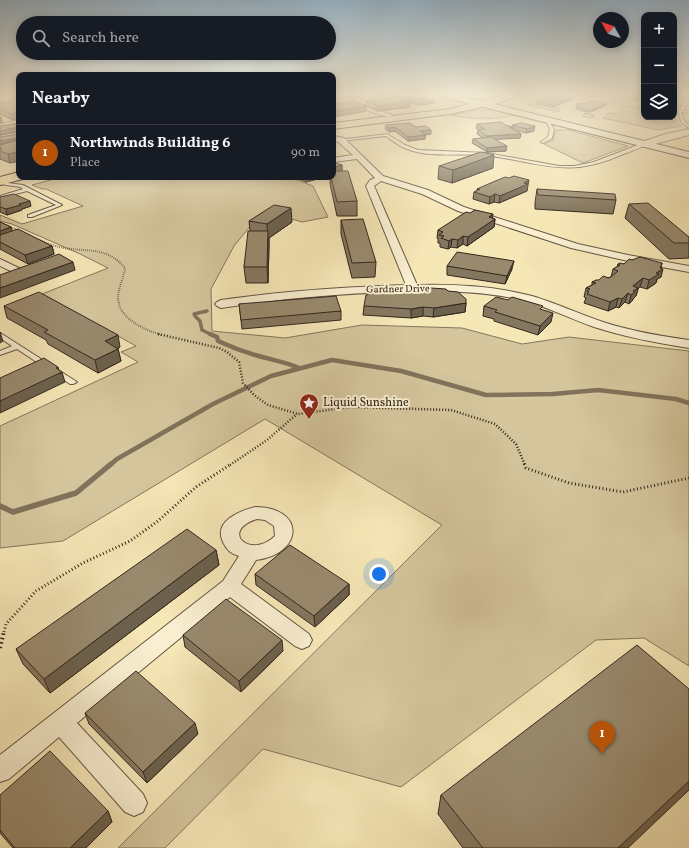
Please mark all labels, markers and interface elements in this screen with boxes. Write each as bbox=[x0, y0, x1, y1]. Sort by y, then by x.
north arrow bbox=[593, 12, 629, 48]
map controls bbox=[641, 12, 677, 120]
button: + bbox=[641, 12, 677, 48]
search box bbox=[16, 16, 336, 60]
icon: search bbox=[30, 27, 52, 49]
text: Search here bbox=[62, 28, 139, 49]
button: − bbox=[641, 48, 677, 84]
button: layers bbox=[641, 84, 677, 120]
text: Nearby bbox=[32, 87, 90, 110]
text: Northwinds Building 6 bbox=[70, 133, 230, 154]
text: 1 bbox=[42, 144, 48, 162]
text: 90 m bbox=[291, 144, 320, 162]
text: Place bbox=[70, 154, 100, 172]
street label: Gardner Drive bbox=[366, 281, 430, 297]
place icon: Liquid Sunshine bbox=[298, 392, 320, 420]
place label: Liquid Sunshine bbox=[323, 395, 409, 411]
your location bbox=[369, 564, 389, 584]
pin: 1 bbox=[589, 721, 615, 754]

